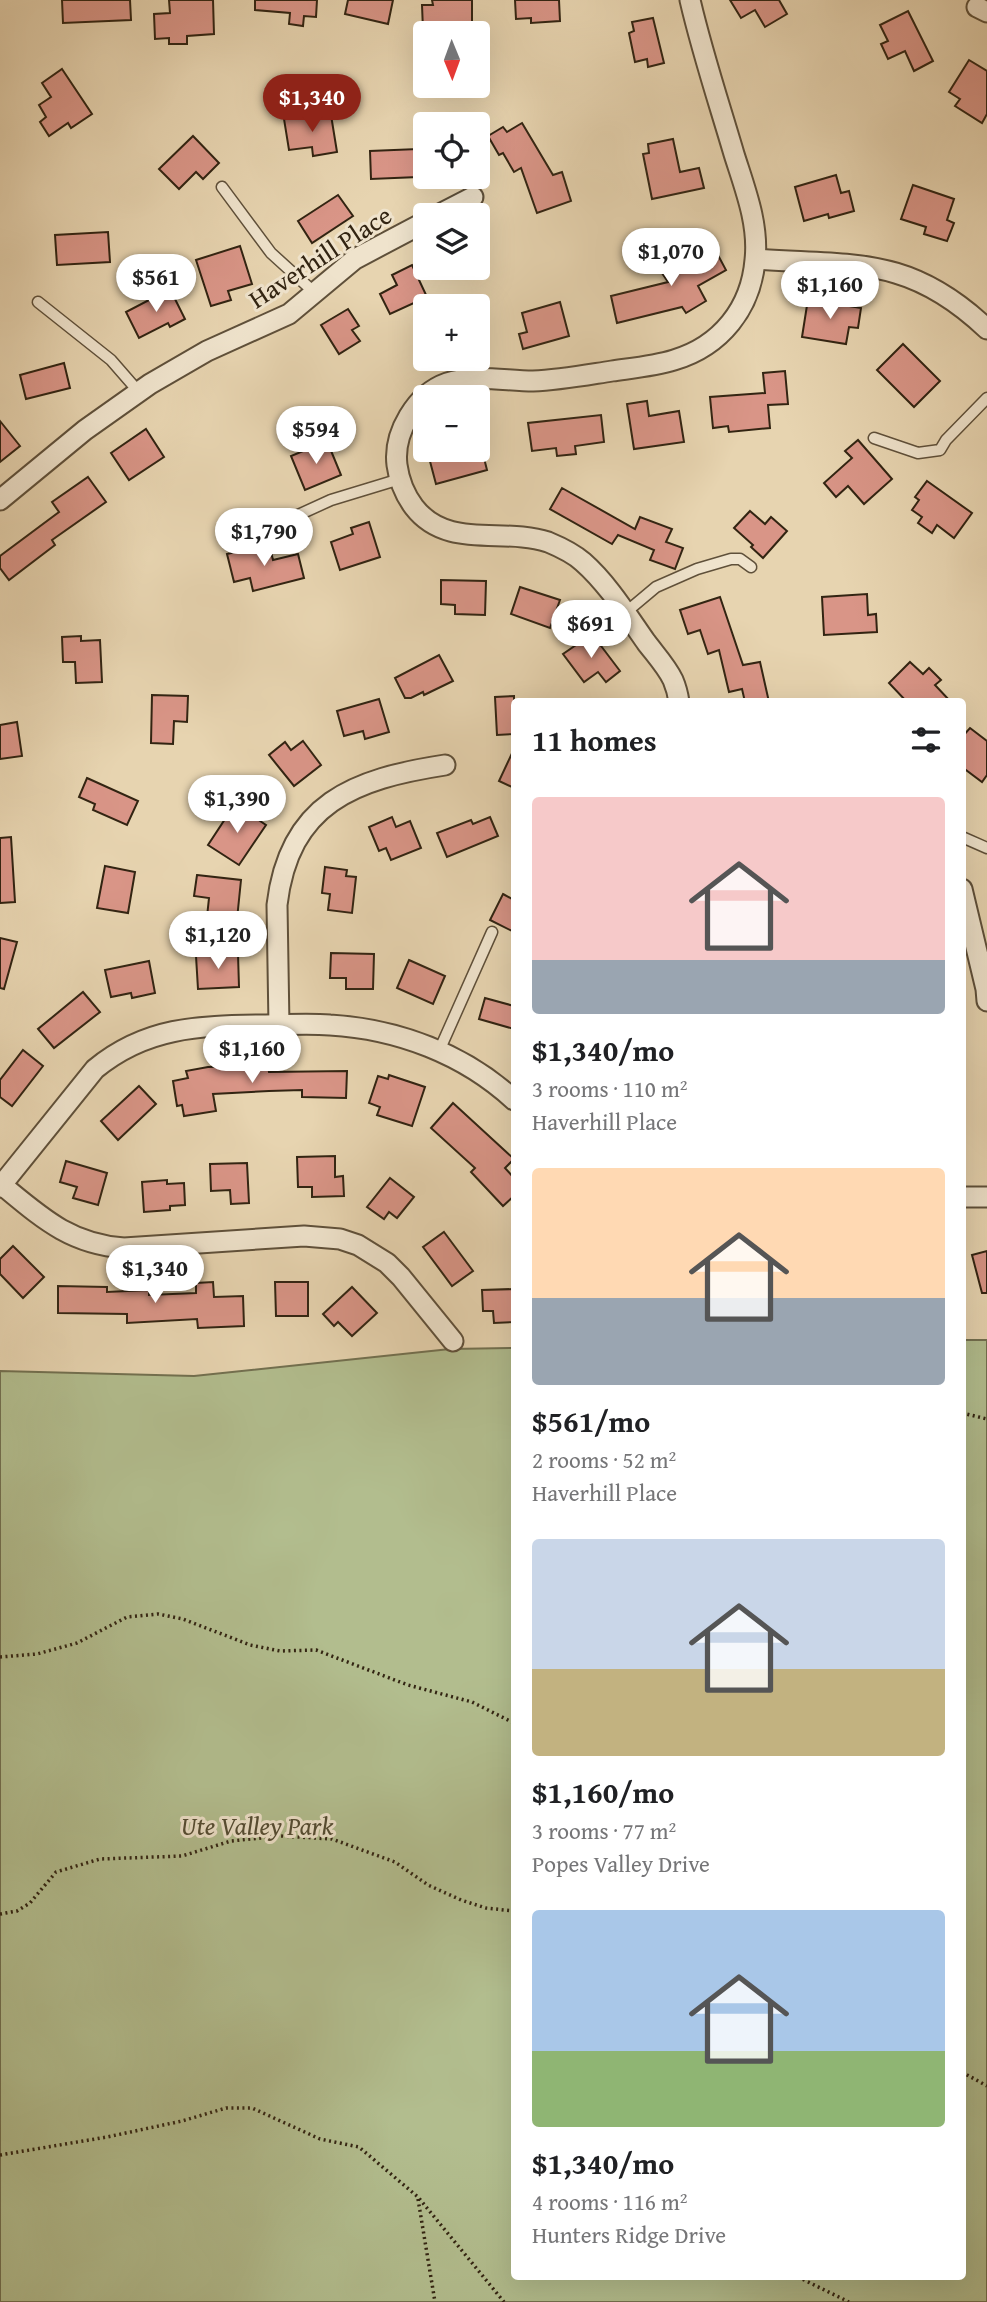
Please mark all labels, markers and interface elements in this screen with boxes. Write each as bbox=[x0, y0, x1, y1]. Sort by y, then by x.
north arrow bbox=[413, 21, 490, 98]
map controls bbox=[413, 21, 490, 462]
pin: $1,340 bbox=[255, 74, 369, 134]
text: $1,340 bbox=[279, 80, 345, 113]
button: locate bbox=[413, 112, 490, 189]
street label: Haverhill Place bbox=[240, 196, 399, 318]
button: layers bbox=[413, 203, 490, 280]
pin: $1,070 bbox=[614, 229, 728, 288]
text: $1,070 bbox=[638, 234, 704, 267]
pin: $561 bbox=[115, 254, 197, 314]
text: $561 bbox=[132, 260, 180, 293]
pin: $1,160 bbox=[773, 262, 887, 321]
text: $1,160 bbox=[797, 267, 863, 300]
button: + bbox=[413, 294, 490, 371]
button: − bbox=[413, 385, 490, 462]
pin: $594 bbox=[275, 406, 357, 466]
text: $594 bbox=[292, 412, 340, 445]
pin: $1,790 bbox=[207, 508, 321, 568]
text: $1,790 bbox=[231, 514, 297, 547]
pin: $691 bbox=[550, 600, 632, 660]
text: $691 bbox=[567, 606, 615, 639]
text: 11 homes bbox=[532, 718, 657, 762]
icon: filters bbox=[907, 721, 945, 759]
pin: $1,390 bbox=[180, 776, 294, 835]
text: $1,390 bbox=[204, 781, 270, 814]
icon: home bbox=[676, 843, 802, 969]
pin: $1,120 bbox=[161, 912, 275, 971]
text: $1,120 bbox=[185, 917, 251, 950]
pin: $1,160 bbox=[195, 1026, 309, 1085]
text: $1,340/mo bbox=[532, 1028, 674, 1072]
text: $1,160 bbox=[219, 1031, 285, 1064]
text: 3 rooms · 110 m² bbox=[532, 1072, 687, 1105]
text: Haverhill Place bbox=[532, 1105, 677, 1138]
icon: home bbox=[676, 1214, 802, 1340]
pin: $1,340 bbox=[98, 1246, 212, 1305]
text: $1,340 bbox=[122, 1251, 188, 1284]
text: $561/mo bbox=[532, 1399, 650, 1443]
text: 2 rooms · 52 m² bbox=[532, 1443, 676, 1476]
text: Haverhill Place bbox=[532, 1476, 677, 1509]
icon: home bbox=[676, 1585, 802, 1711]
text: $1,160/mo bbox=[532, 1770, 674, 1814]
park label: Ute Valley Park bbox=[181, 1806, 333, 1845]
text: 3 rooms · 77 m² bbox=[532, 1814, 676, 1847]
text: Popes Valley Drive bbox=[532, 1847, 710, 1880]
icon: home bbox=[676, 1956, 802, 2082]
text: $1,340/mo bbox=[532, 2141, 674, 2185]
text: 4 rooms · 116 m² bbox=[532, 2185, 687, 2218]
text: Hunters Ridge Drive bbox=[532, 2218, 726, 2251]

